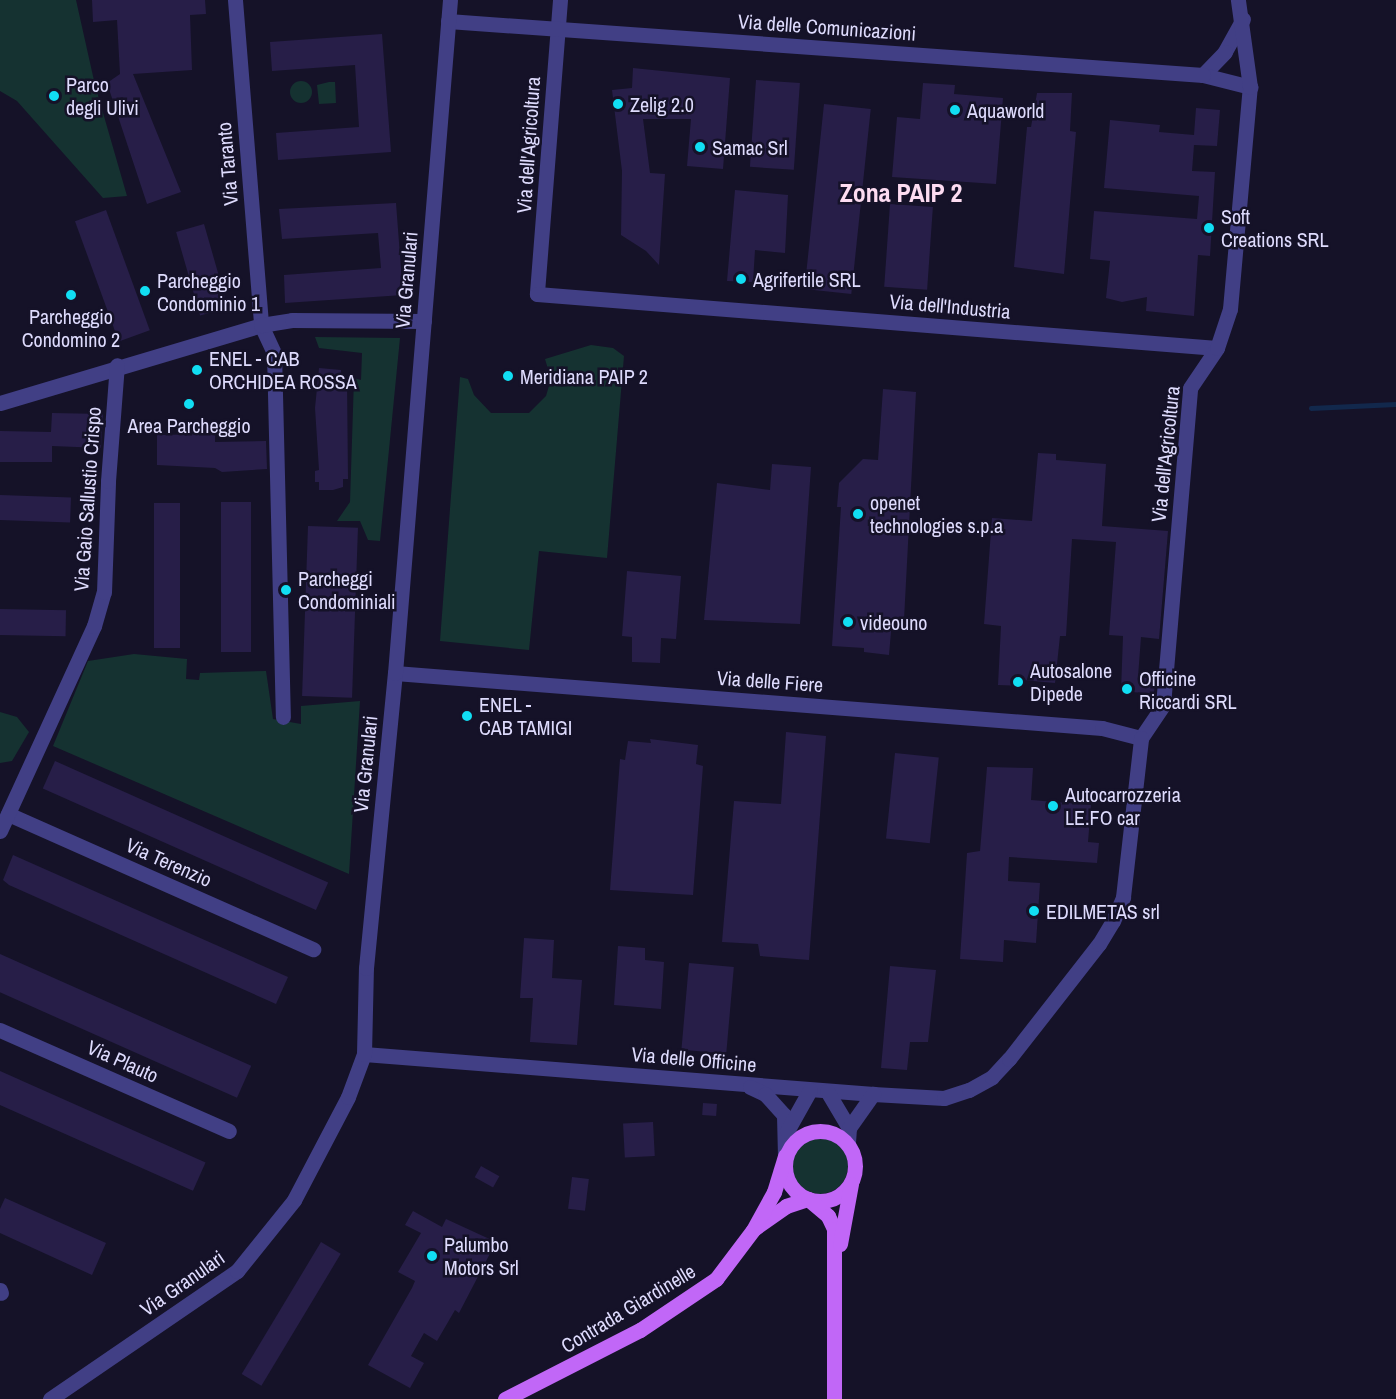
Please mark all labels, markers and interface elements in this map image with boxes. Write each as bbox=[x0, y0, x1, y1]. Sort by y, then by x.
street label: Via delle Comunicazioni bbox=[737, 9, 917, 45]
place label: Parco degli Ulivi bbox=[66, 72, 139, 119]
street label: Via dell'Agricoltura bbox=[511, 76, 545, 214]
marker: Parco degli Ulivi bbox=[47, 89, 61, 103]
place label: Zelig 2.0 bbox=[630, 92, 694, 116]
marker: Zelig 2.0 bbox=[611, 97, 625, 111]
place label: Aquaworld bbox=[967, 98, 1044, 122]
marker: Aquaworld bbox=[948, 103, 962, 117]
street label: Via Taranto bbox=[211, 121, 243, 207]
place label: Samac Srl bbox=[712, 135, 788, 159]
marker: Samac Srl bbox=[693, 140, 707, 154]
district label: Zona PAIP 2 bbox=[840, 177, 962, 209]
place label: Soft Creations SRL bbox=[1221, 204, 1329, 251]
marker: Soft Creations SRL bbox=[1202, 221, 1216, 235]
street label: Via Granulari bbox=[390, 231, 422, 329]
place label: Agrifertile SRL bbox=[753, 267, 861, 291]
place label: Parcheggio Condominio 1 bbox=[157, 268, 260, 315]
marker: Agrifertile SRL bbox=[734, 272, 748, 286]
marker: Parcheggio Condominio 1 bbox=[138, 284, 152, 298]
marker: Parcheggio Condomino 2 bbox=[64, 288, 78, 302]
street label: Via dell'Industria bbox=[888, 289, 1012, 323]
place label: Parcheggio Condomino 2 bbox=[22, 304, 120, 351]
place label: ENEL - CAB ORCHIDEA ROSSA bbox=[209, 346, 358, 393]
marker: ENEL - CAB ORCHIDEA ROSSA bbox=[190, 363, 204, 377]
place label: Meridiana PAIP 2 bbox=[520, 364, 648, 388]
marker: Meridiana PAIP 2 bbox=[501, 369, 515, 383]
street label: Via dell'Agricoltura bbox=[1146, 385, 1184, 523]
marker: Area Parcheggio bbox=[182, 397, 196, 411]
street label: Via Gaio Sallustio Crispo bbox=[69, 406, 105, 592]
place label: Area Parcheggio bbox=[127, 413, 251, 437]
place label: openet technologies s.p.a bbox=[870, 490, 1003, 537]
marker: openet technologies s.p.a bbox=[851, 507, 865, 521]
place label: Parcheggi Condominiali bbox=[298, 566, 396, 613]
marker: Parcheggi Condominiali bbox=[279, 583, 293, 597]
place label: videouno bbox=[860, 610, 927, 634]
marker: videouno bbox=[841, 615, 855, 629]
place label: Autosalone Dipede bbox=[1030, 658, 1112, 705]
street label: Via delle Fiere bbox=[716, 665, 824, 697]
place label: Officine Riccardi SRL bbox=[1139, 666, 1237, 713]
marker: Autosalone Dipede bbox=[1011, 675, 1025, 689]
marker: Officine Riccardi SRL bbox=[1120, 682, 1134, 696]
place label: ENEL - CAB TAMIGI bbox=[479, 692, 573, 739]
marker: ENEL - CAB TAMIGI bbox=[460, 709, 474, 723]
street label: Via Granulari bbox=[348, 714, 382, 814]
place label: Autocarrozzeria LE.FO car bbox=[1065, 783, 1181, 830]
marker: Autocarrozzeria LE.FO car bbox=[1046, 799, 1060, 813]
street label: Via Terenzio bbox=[122, 832, 216, 892]
place label: EDILMETAS srl bbox=[1046, 899, 1160, 923]
marker: EDILMETAS srl bbox=[1027, 904, 1041, 918]
street label: Via Plauto bbox=[84, 1035, 162, 1087]
street label: Via delle Officine bbox=[631, 1042, 757, 1076]
place label: Palumbo Motors Srl bbox=[444, 1232, 519, 1279]
street label: Via Granulari bbox=[135, 1245, 229, 1321]
marker: Palumbo Motors Srl bbox=[425, 1249, 439, 1263]
street label: Contrada Giardinelle bbox=[557, 1259, 699, 1357]

